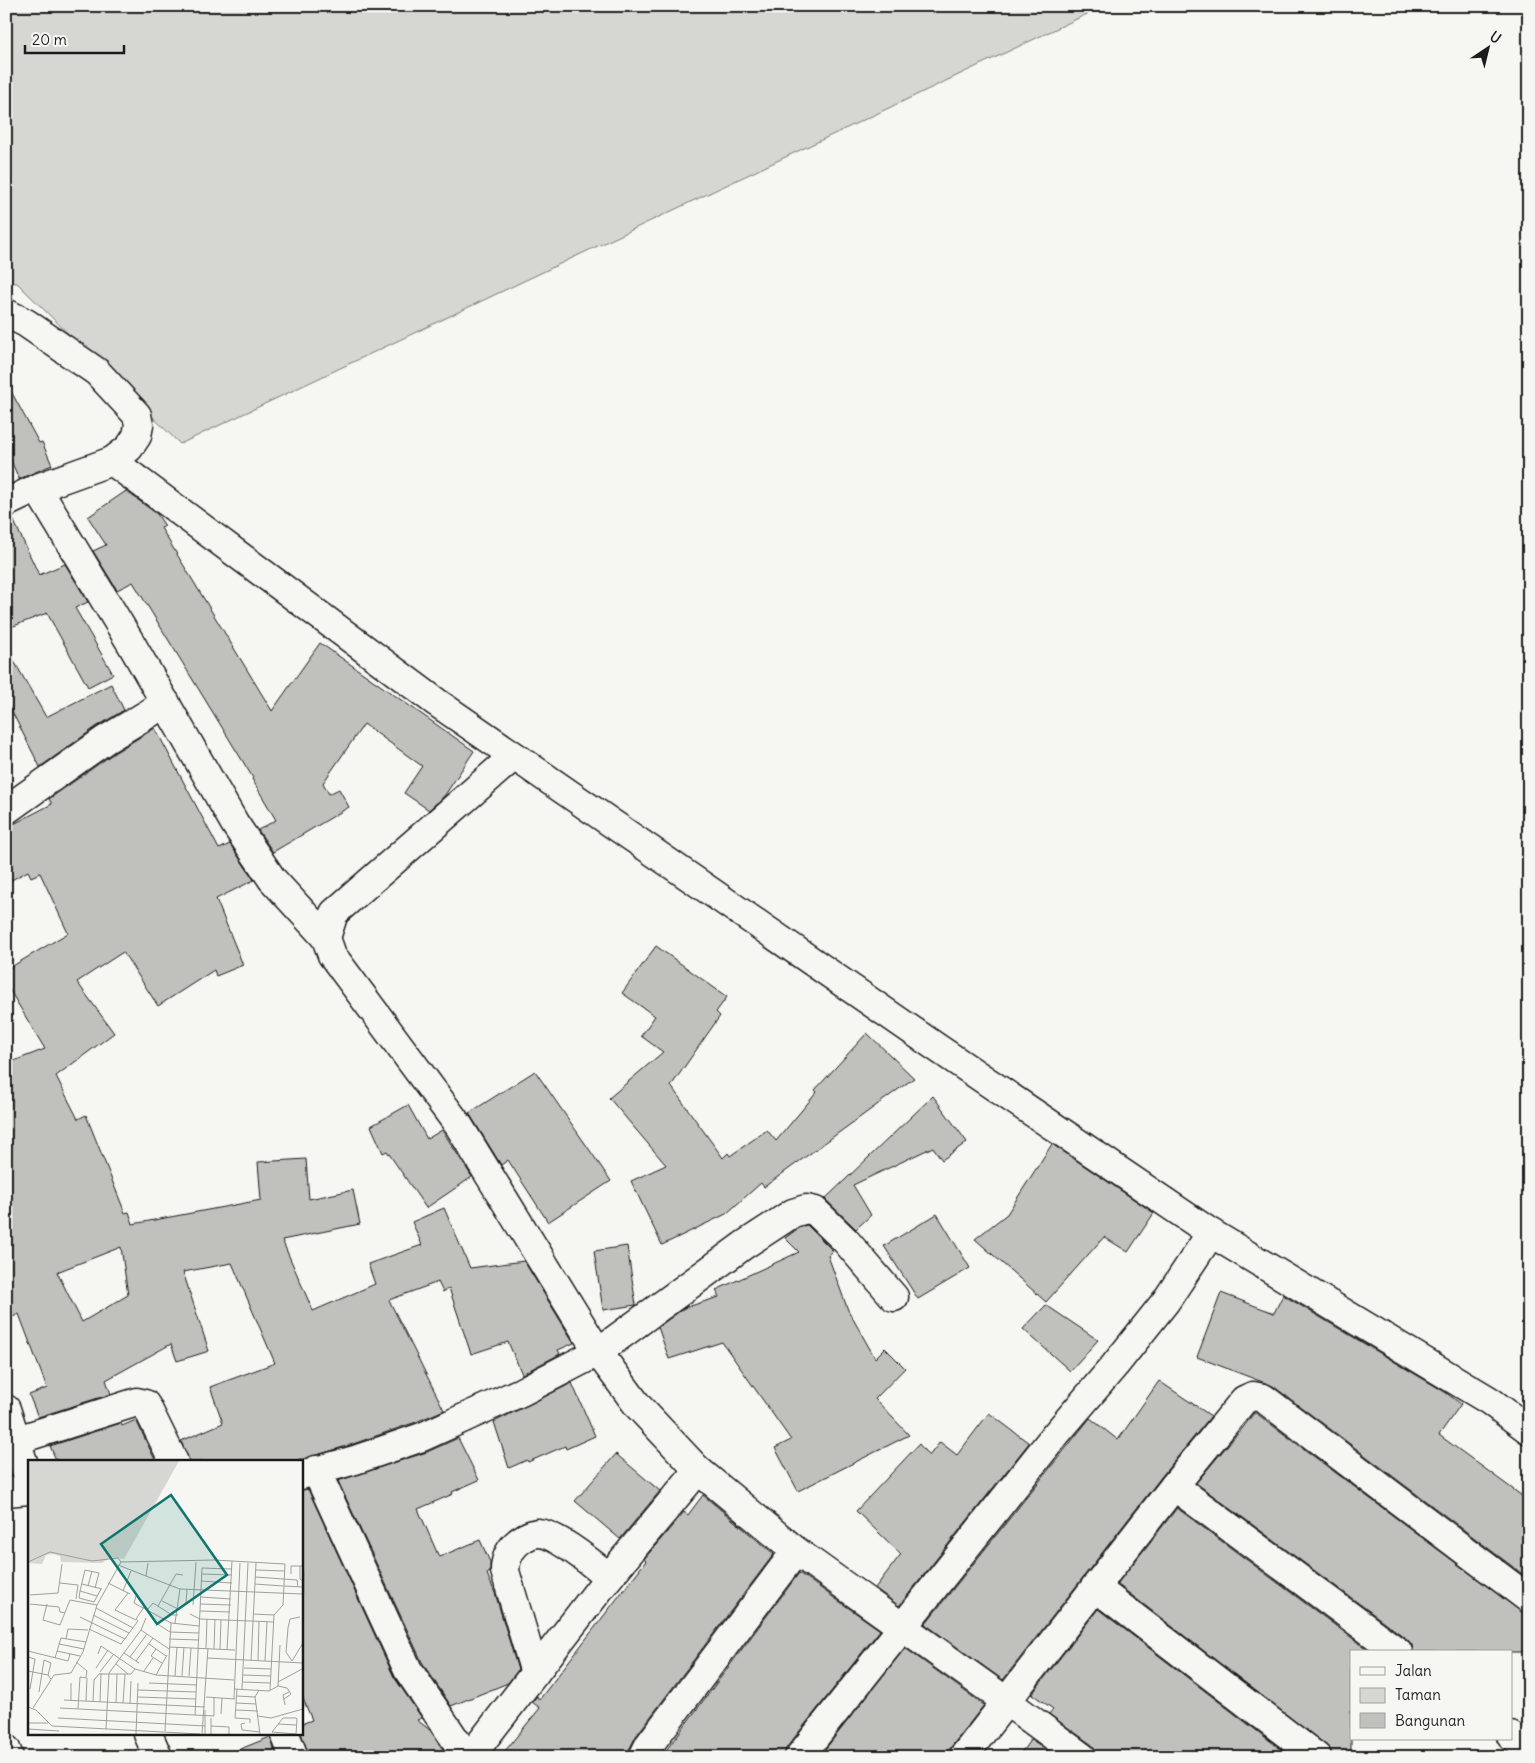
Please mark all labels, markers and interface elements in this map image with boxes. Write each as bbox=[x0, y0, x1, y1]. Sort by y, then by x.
scale bar bbox=[25, 22, 124, 54]
north arrow bbox=[1462, 22, 1512, 72]
text: U bbox=[1486, 27, 1505, 47]
text: 20 m bbox=[32, 30, 67, 49]
inset map bbox=[28, 1460, 302, 1736]
legend bbox=[1350, 1650, 1512, 1740]
text: Jalan bbox=[1395, 1661, 1432, 1680]
text: Taman bbox=[1395, 1685, 1441, 1704]
text: Bangunan bbox=[1395, 1711, 1465, 1730]

